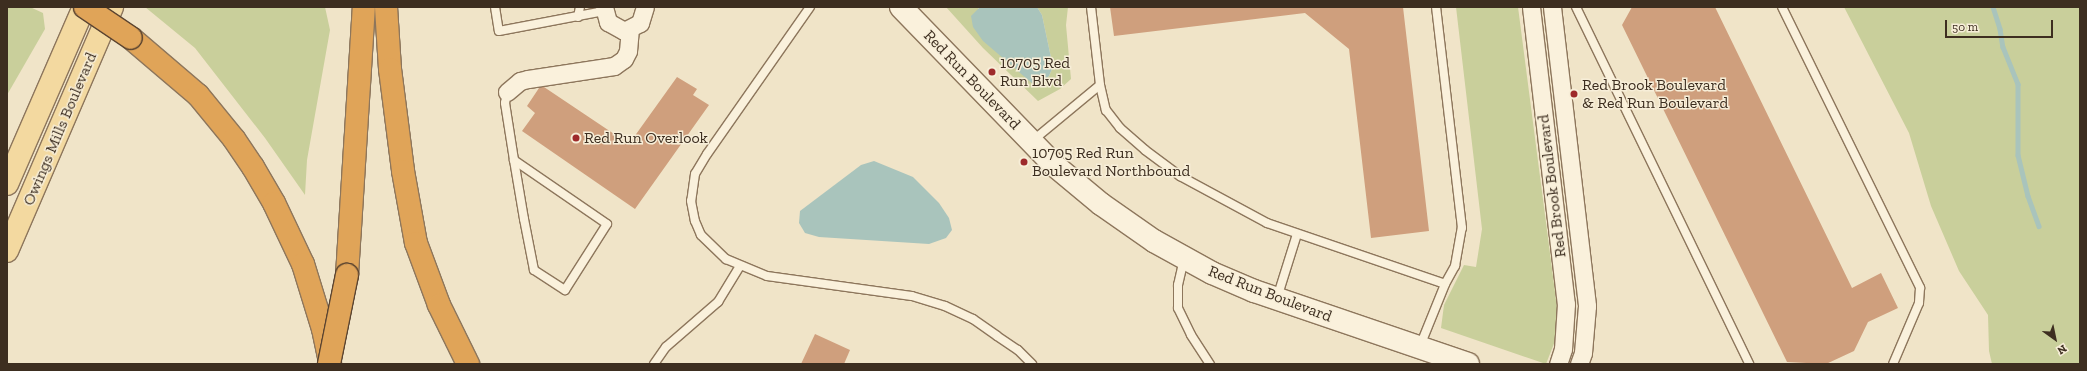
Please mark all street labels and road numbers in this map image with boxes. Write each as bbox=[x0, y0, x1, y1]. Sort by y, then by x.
street label: Red Run Boulevard bbox=[920, 26, 1024, 134]
street label: Owings Mills Boulevard bbox=[19, 50, 101, 208]
street label: Red Brook Boulevard bbox=[1534, 113, 1570, 259]
street label: Red Run Boulevard bbox=[1205, 262, 1335, 326]

